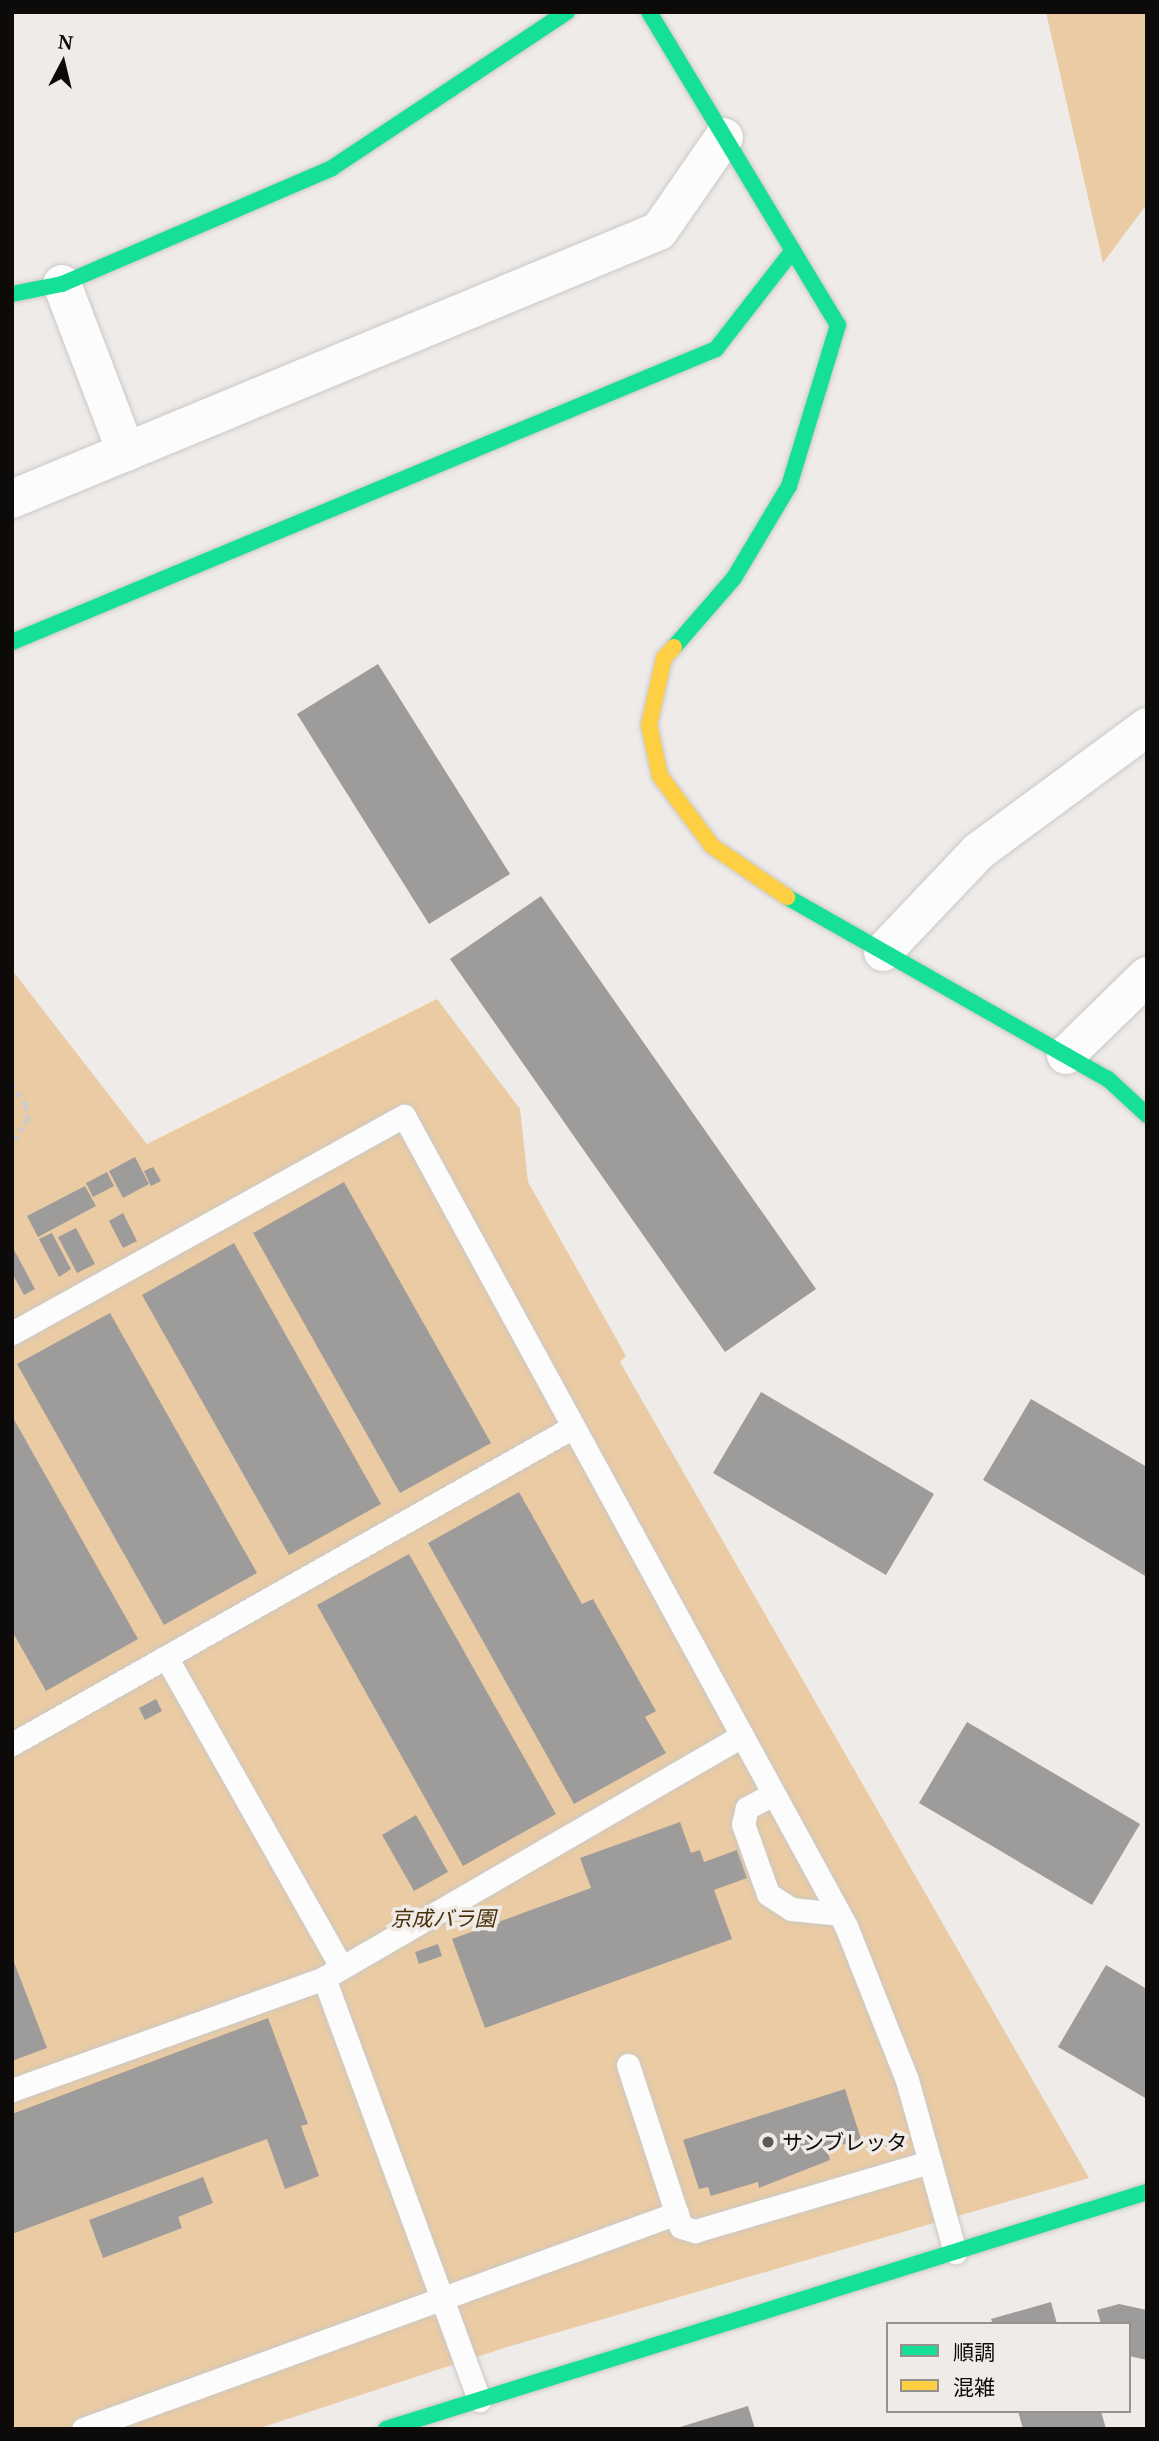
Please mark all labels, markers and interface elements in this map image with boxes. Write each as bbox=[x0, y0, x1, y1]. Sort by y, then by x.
north arrow bbox=[28, 28, 98, 98]
text: N bbox=[57, 28, 75, 56]
park label: 京成バラ園 bbox=[391, 1905, 495, 1931]
place label: サンブレッタ bbox=[782, 2129, 908, 2155]
marker: サンブレッタ bbox=[760, 2134, 776, 2150]
legend bbox=[886, 2322, 1131, 2413]
text: 順調 bbox=[953, 2338, 995, 2366]
text: 混雑 bbox=[953, 2373, 995, 2401]

